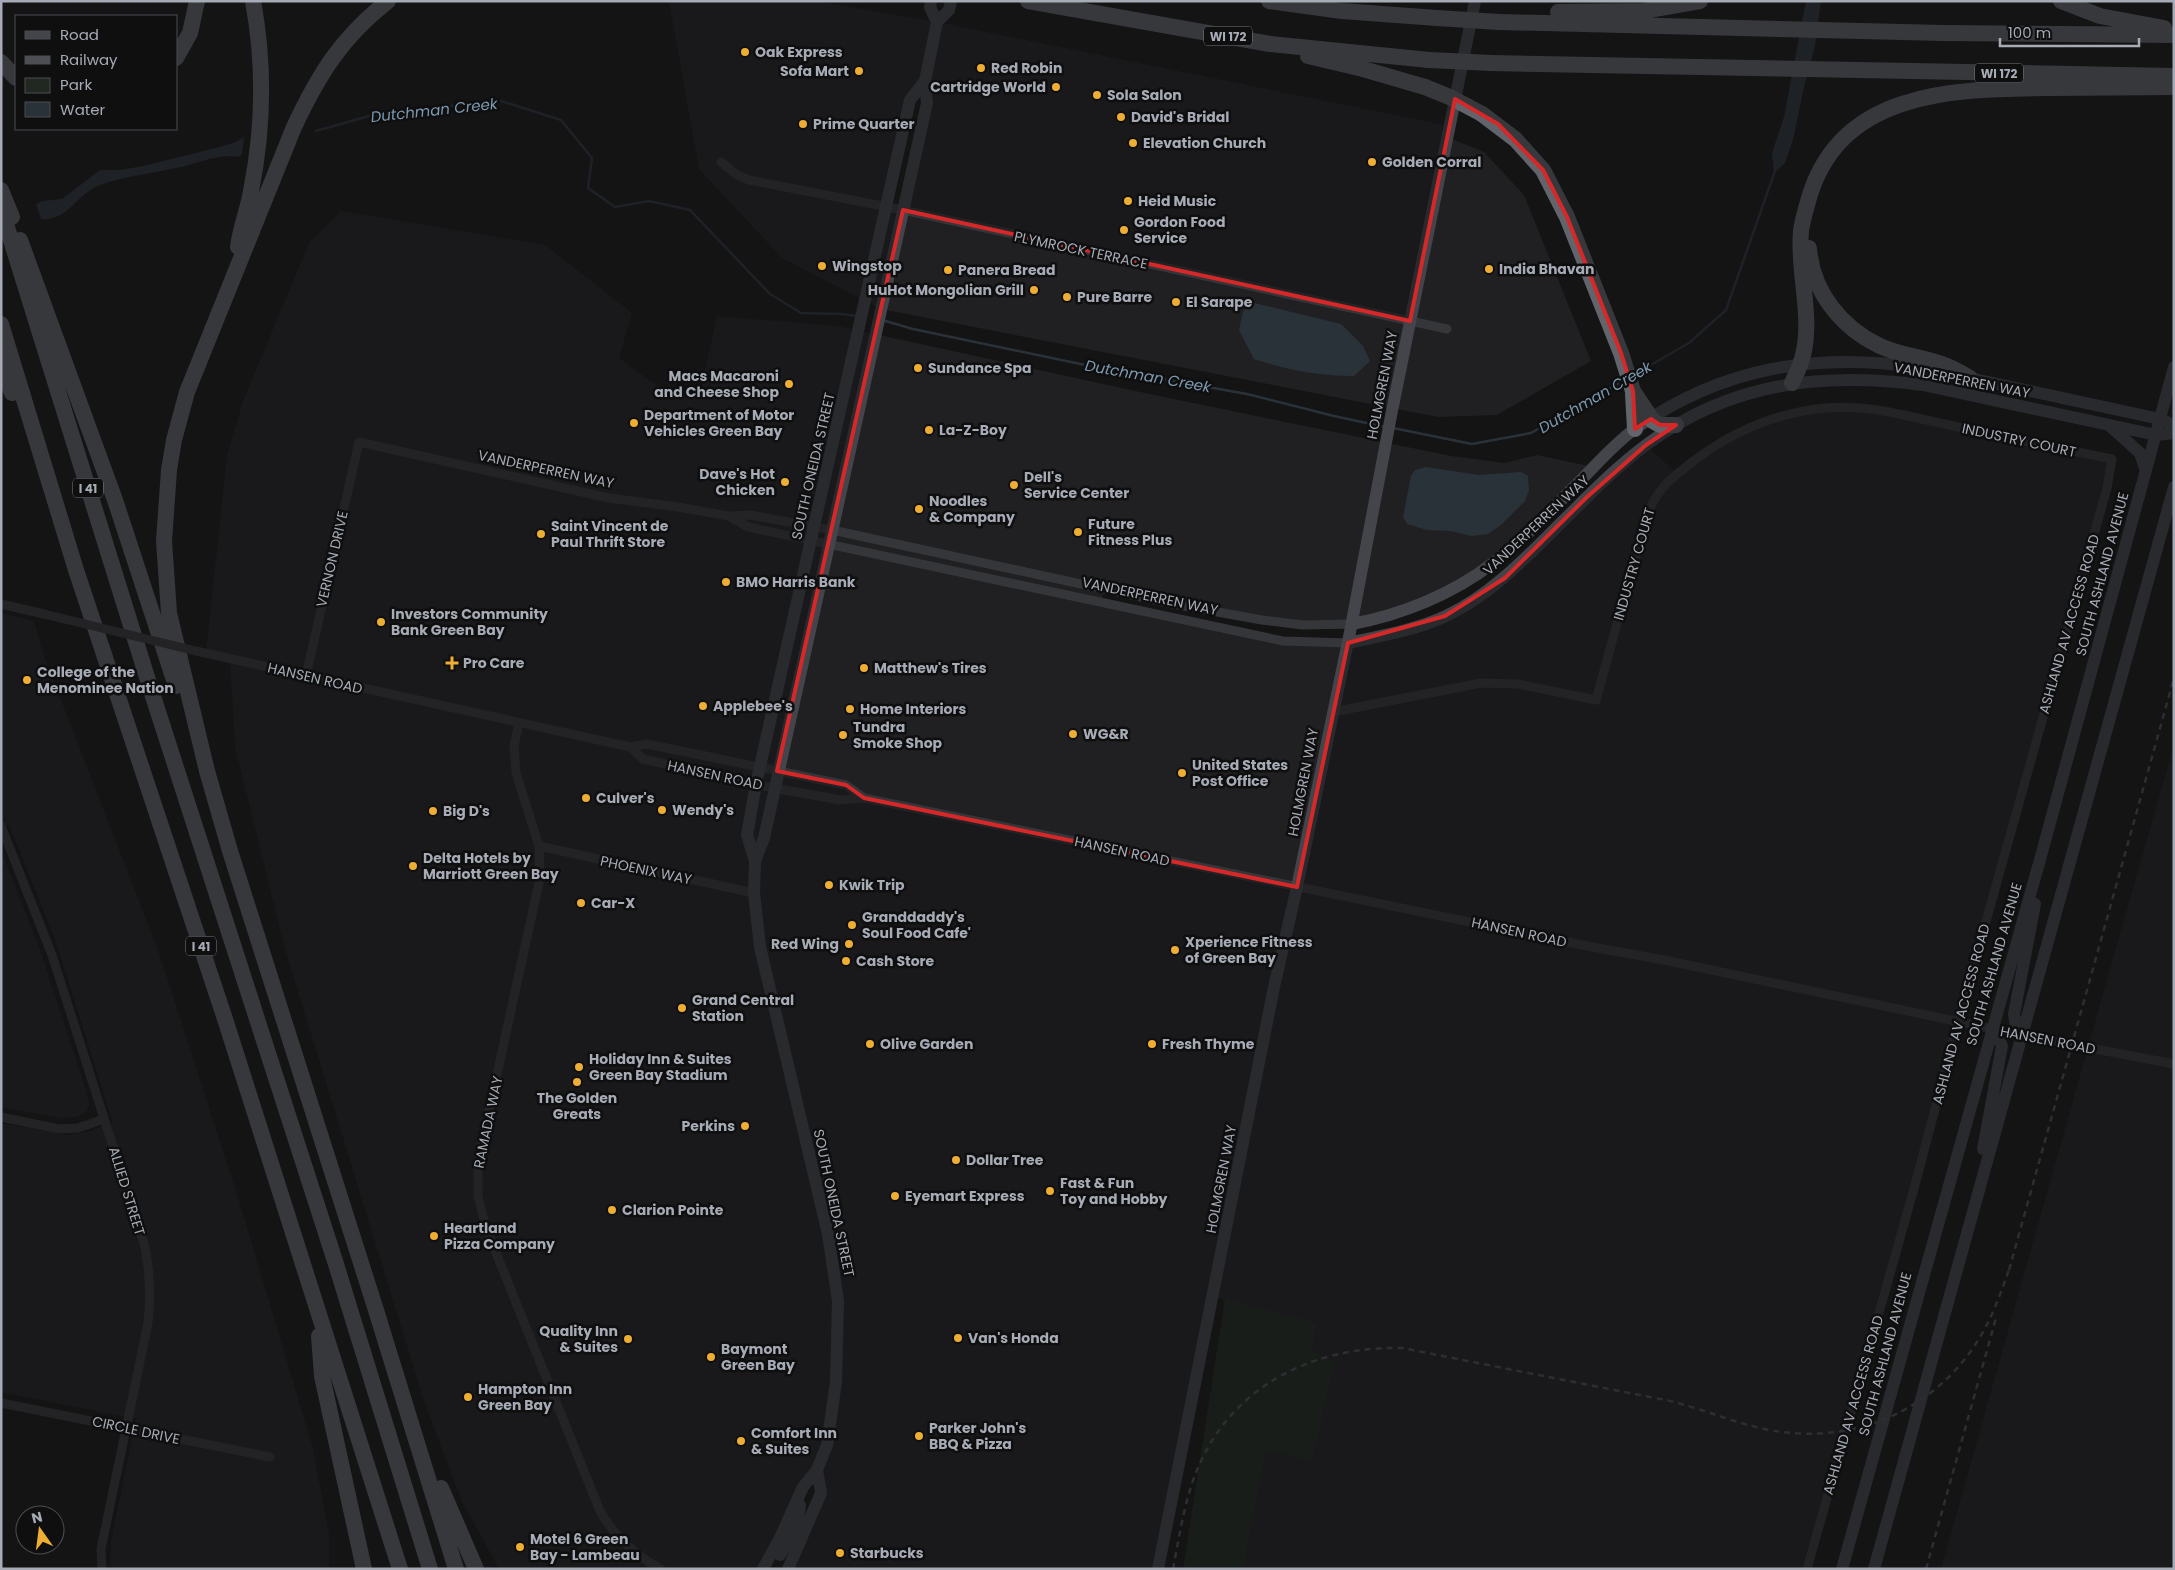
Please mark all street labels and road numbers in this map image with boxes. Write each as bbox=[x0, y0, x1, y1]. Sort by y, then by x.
road number: WI 172 bbox=[1204, 27, 1252, 46]
road number: WI 172 bbox=[1975, 64, 2023, 82]
street label: PLYMROCK TERRACE bbox=[1012, 226, 1150, 274]
street label: HOLMGREN WAY bbox=[1362, 329, 1402, 441]
street label: VANDERPERREN WAY bbox=[1892, 357, 2032, 403]
street label: SOUTH ONEIDA STREET bbox=[786, 390, 840, 542]
street label: INDUSTRY COURT bbox=[1960, 418, 2078, 462]
street label: VANDERPERREN WAY bbox=[476, 445, 616, 493]
street label: VANDERPERREN WAY bbox=[1478, 470, 1594, 580]
road number: I 41 bbox=[73, 478, 103, 498]
street label: SOUTH ASHLAND AVENUE bbox=[2071, 490, 2133, 658]
street label: INDUSTRY COURT bbox=[1608, 505, 1660, 623]
street label: VERNON DRIVE bbox=[311, 509, 353, 609]
street label: ASHLAND AV ACCESS ROAD bbox=[2034, 532, 2104, 716]
street label: VANDERPERREN WAY bbox=[1080, 572, 1220, 620]
street label: HANSEN ROAD bbox=[266, 657, 365, 699]
street label: HOLMGREN WAY bbox=[1283, 726, 1323, 838]
street label: HANSEN ROAD bbox=[666, 755, 765, 795]
street label: HANSEN ROAD bbox=[1073, 831, 1172, 871]
street label: PHOENIX WAY bbox=[598, 851, 694, 889]
street label: SOUTH ASHLAND AVENUE bbox=[1961, 880, 2027, 1048]
street label: HANSEN ROAD bbox=[1470, 912, 1569, 952]
street label: ASHLAND AV ACCESS ROAD bbox=[1927, 921, 1995, 1107]
road number: I 41 bbox=[186, 936, 216, 956]
street label: HANSEN ROAD bbox=[1999, 1021, 2098, 1059]
street label: RAMADA WAY bbox=[468, 1074, 508, 1170]
street label: HOLMGREN WAY bbox=[1201, 1123, 1241, 1235]
street label: SOUTH ONEIDA STREET bbox=[809, 1127, 860, 1279]
street label: ALLIED STREET bbox=[104, 1144, 150, 1238]
street label: SOUTH ASHLAND AVENUE bbox=[1854, 1270, 1916, 1438]
street label: ASHLAND AV ACCESS ROAD bbox=[1818, 1313, 1888, 1497]
street label: CIRCLE DRIVE bbox=[90, 1411, 182, 1449]

